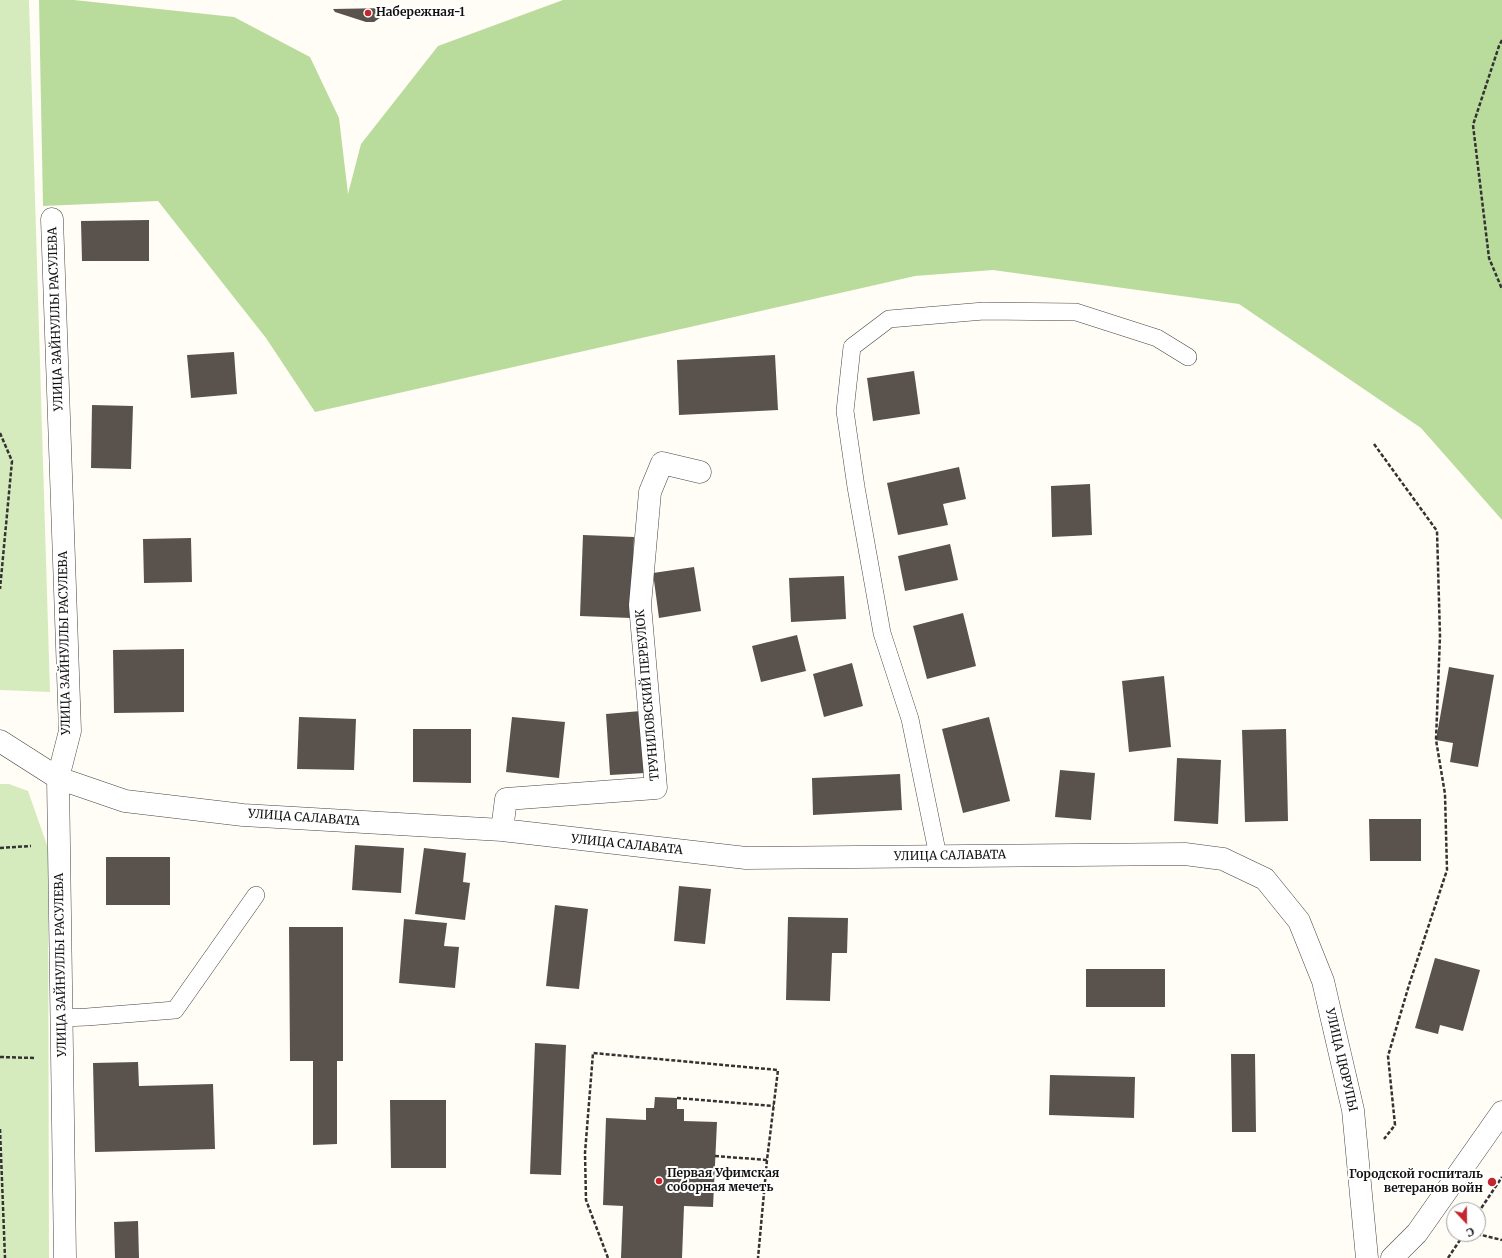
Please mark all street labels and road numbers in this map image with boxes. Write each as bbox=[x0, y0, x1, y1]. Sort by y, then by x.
street label: УЛИЦА ЗАЙНУЛЛЫ РАСУЛЕВА bbox=[46, 227, 66, 411]
street label: УЛИЦА ЗАЙНУЛЛЫ РАСУЛЕВА bbox=[56, 551, 74, 735]
street label: ТРУНИЛОВСКИЙ ПЕРЕУЛОК bbox=[633, 609, 663, 781]
street label: УЛИЦА САЛАВАТА bbox=[248, 807, 360, 829]
street label: УЛИЦА САЛАВАТА bbox=[570, 832, 684, 858]
street label: УЛИЦА САЛАВАТА bbox=[894, 848, 1006, 864]
street label: УЛИЦА ЗАЙНУЛЛЫ РАСУЛЕВА bbox=[52, 873, 70, 1057]
street label: УЛИЦА ЦЮРУПЫ bbox=[1322, 1007, 1360, 1113]

